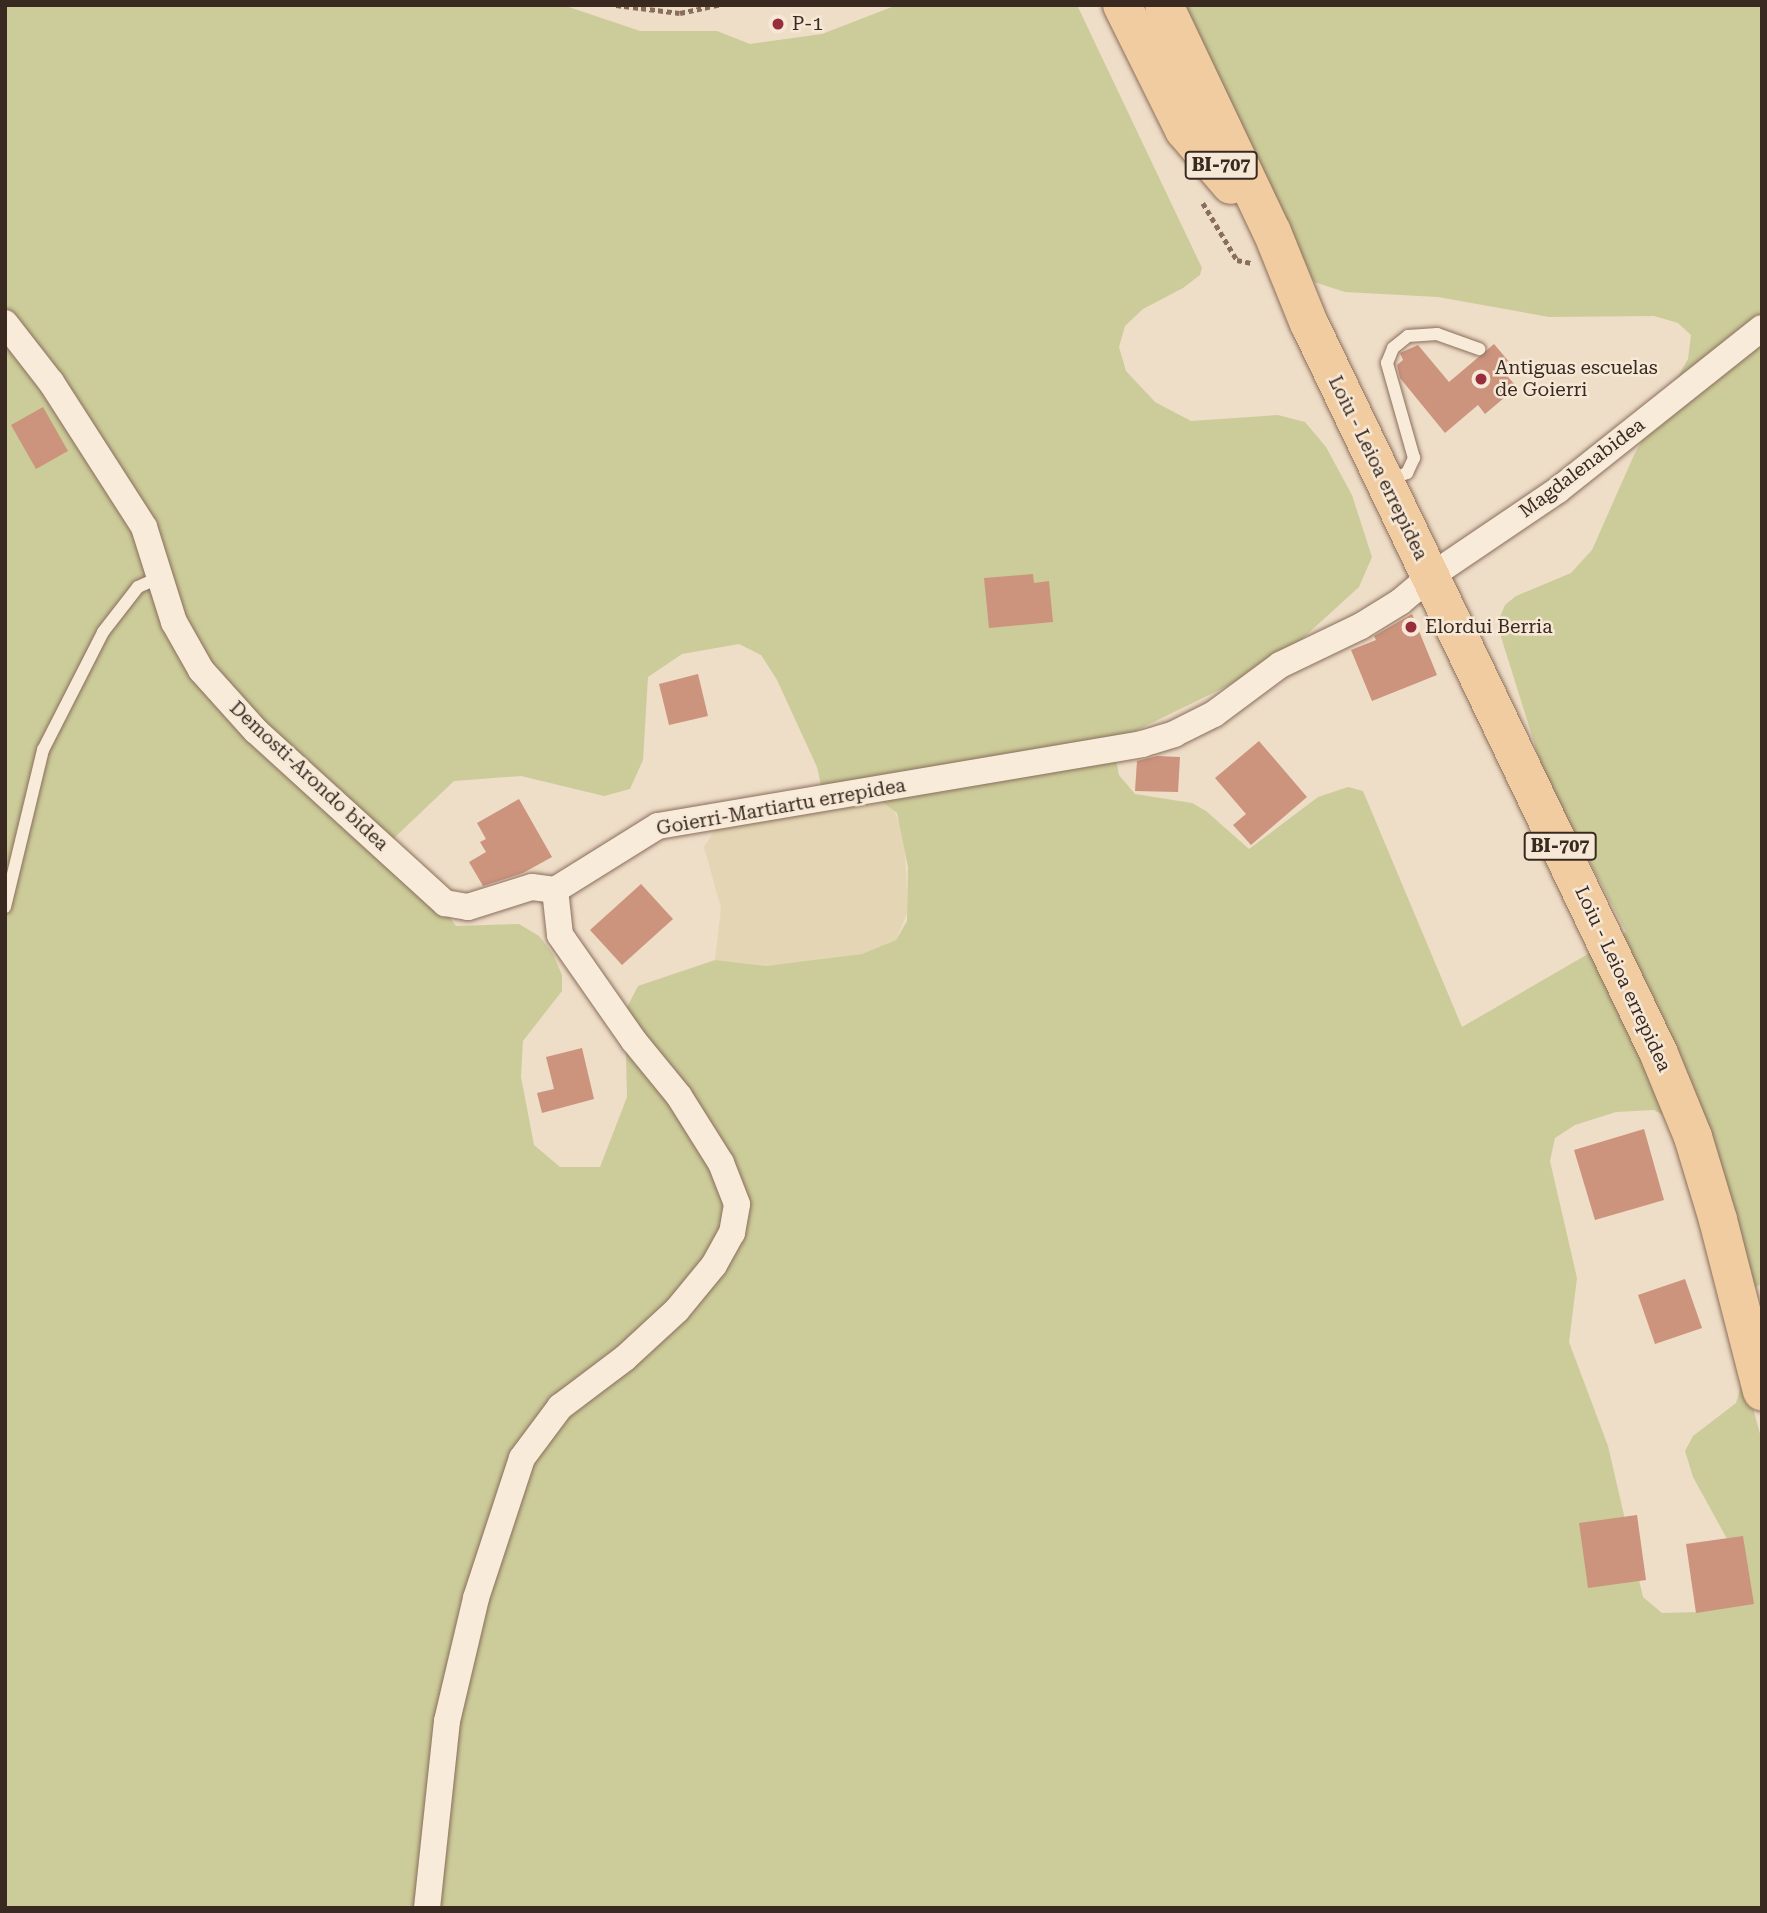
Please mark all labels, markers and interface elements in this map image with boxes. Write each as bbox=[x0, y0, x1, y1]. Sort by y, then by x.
place label: P-1 bbox=[792, 13, 823, 35]
marker: P-1 bbox=[770, 16, 786, 32]
road number: BI-707 bbox=[1184, 150, 1258, 180]
place label: Antiguas escuelas de Goierri bbox=[1495, 357, 1658, 401]
marker: Antiguas escuelas de Goierri bbox=[1473, 371, 1489, 387]
street label: Loiu - Leioa errepidea bbox=[1323, 372, 1433, 564]
street label: Magdalenabidea bbox=[1515, 413, 1649, 523]
place label: Elordui Berria bbox=[1425, 616, 1552, 638]
marker: Elordui Berria bbox=[1403, 619, 1419, 635]
street label: Demosti-Arondo bidea bbox=[225, 697, 393, 855]
street label: Goierri-Martiartu errepidea bbox=[655, 774, 907, 840]
road number: BI-707 bbox=[1523, 832, 1597, 860]
street label: Loiu - Leioa errepidea bbox=[1570, 883, 1676, 1075]

